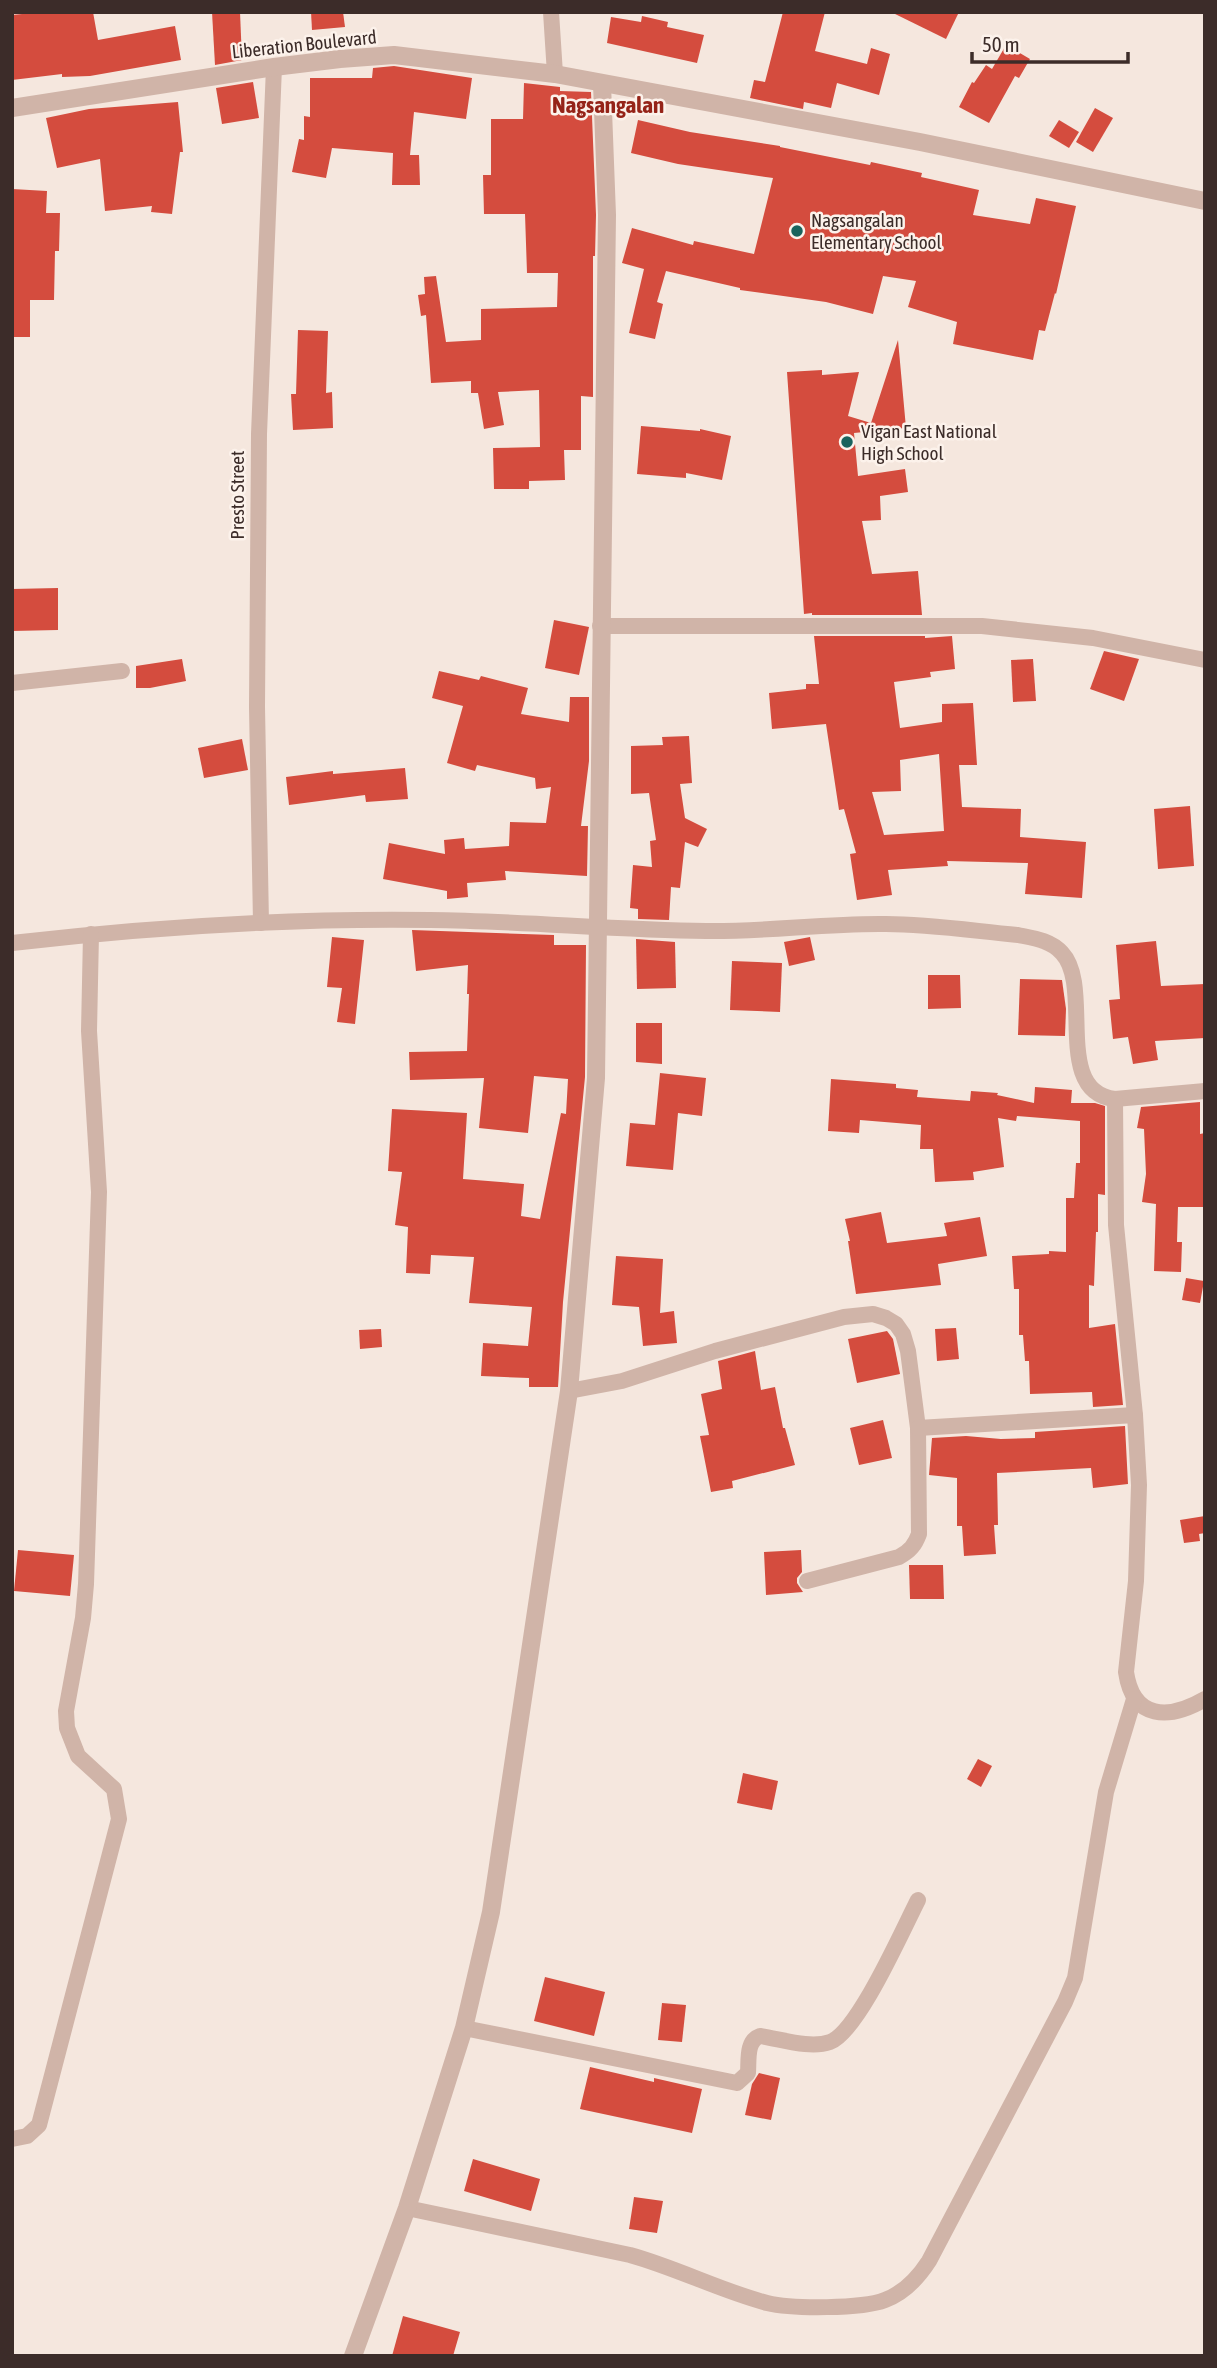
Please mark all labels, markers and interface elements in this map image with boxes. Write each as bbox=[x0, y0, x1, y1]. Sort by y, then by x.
scale bar bbox=[972, 21, 1128, 65]
street label: Liberation Boulevard bbox=[231, 25, 377, 63]
text: 50 m bbox=[982, 32, 1020, 56]
district label: Nagsangalan bbox=[552, 92, 664, 118]
place label: Nagsangalan Elementary School bbox=[811, 209, 942, 253]
marker: Nagsangalan Elementary School bbox=[789, 223, 805, 239]
place label: Vigan East National High School bbox=[861, 420, 997, 464]
marker: Vigan East National High School bbox=[839, 434, 855, 450]
street label: Presto Street bbox=[226, 451, 248, 539]

